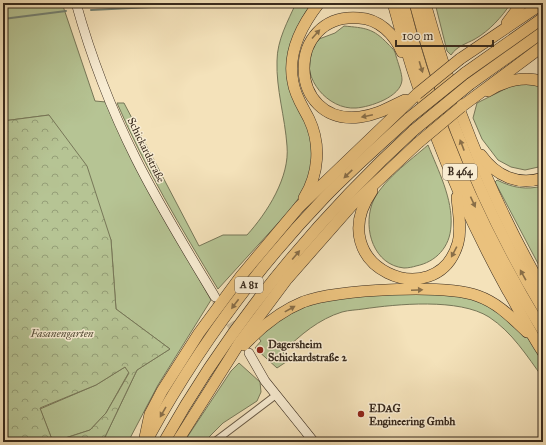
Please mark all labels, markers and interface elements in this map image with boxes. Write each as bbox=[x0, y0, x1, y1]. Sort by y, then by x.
scale bar bbox=[396, 22, 493, 48]
one-way arrow bbox=[312, 29, 321, 39]
text: 100 m bbox=[402, 29, 433, 43]
one-way arrow bbox=[418, 62, 424, 74]
one-way arrow bbox=[361, 113, 373, 119]
street label: Schickardstraße bbox=[125, 115, 168, 185]
one-way arrow bbox=[458, 138, 464, 150]
road number: B 464 bbox=[443, 164, 477, 180]
one-way arrow bbox=[343, 169, 353, 179]
one-way arrow bbox=[470, 196, 476, 207]
one-way arrow bbox=[450, 246, 457, 258]
one-way arrow bbox=[291, 249, 300, 260]
one-way arrow bbox=[520, 269, 527, 281]
road number: A 81 bbox=[235, 277, 263, 293]
one-way arrow bbox=[411, 287, 424, 293]
one-way arrow bbox=[231, 298, 239, 309]
one-way arrow bbox=[284, 305, 296, 312]
park label: Fasanengarten bbox=[29, 327, 94, 340]
place label: Dagersheim Schickardstraße 2 bbox=[268, 338, 347, 364]
marker: Dagersheim Schickardstraße 2 bbox=[255, 345, 265, 355]
place label: EDAG Engineering Gmbh bbox=[369, 402, 456, 428]
one-way arrow bbox=[160, 406, 167, 418]
marker: EDAG Engineering Gmbh bbox=[356, 409, 366, 419]

